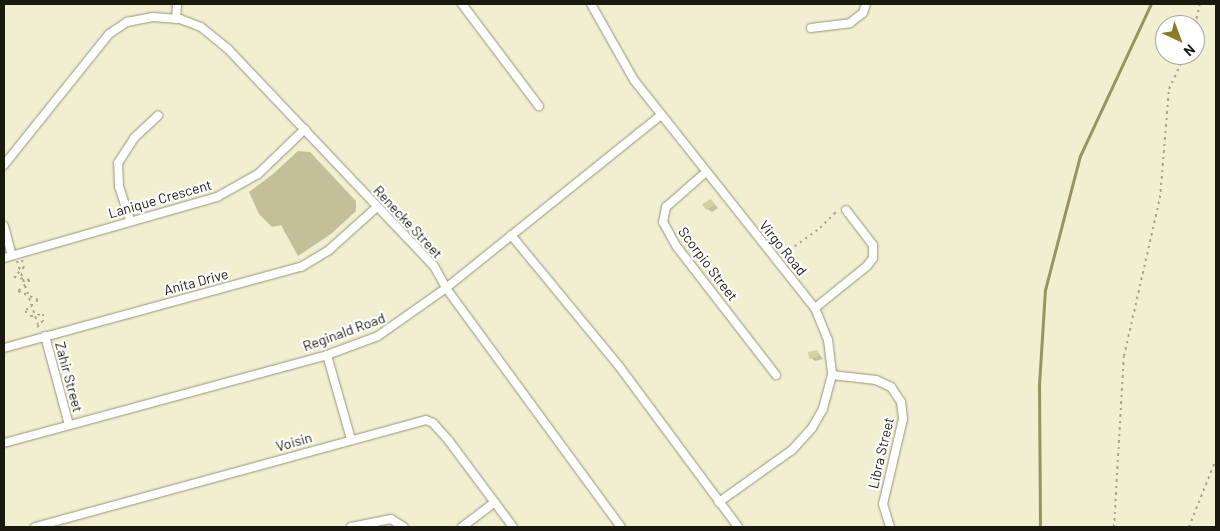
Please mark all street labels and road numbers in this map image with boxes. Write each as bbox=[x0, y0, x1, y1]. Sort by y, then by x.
street label: Lanique Crescent bbox=[106, 176, 214, 222]
street label: Renecke Street bbox=[370, 182, 446, 262]
street label: Virgo Road bbox=[756, 217, 810, 279]
street label: Scorpio Street bbox=[675, 224, 741, 304]
street label: Anita Drive bbox=[162, 265, 230, 299]
street label: Reginald Road bbox=[301, 309, 387, 355]
street label: Zahir Street bbox=[52, 340, 86, 414]
street label: Libra Street bbox=[865, 416, 897, 490]
street label: Voisin bbox=[274, 429, 314, 455]

